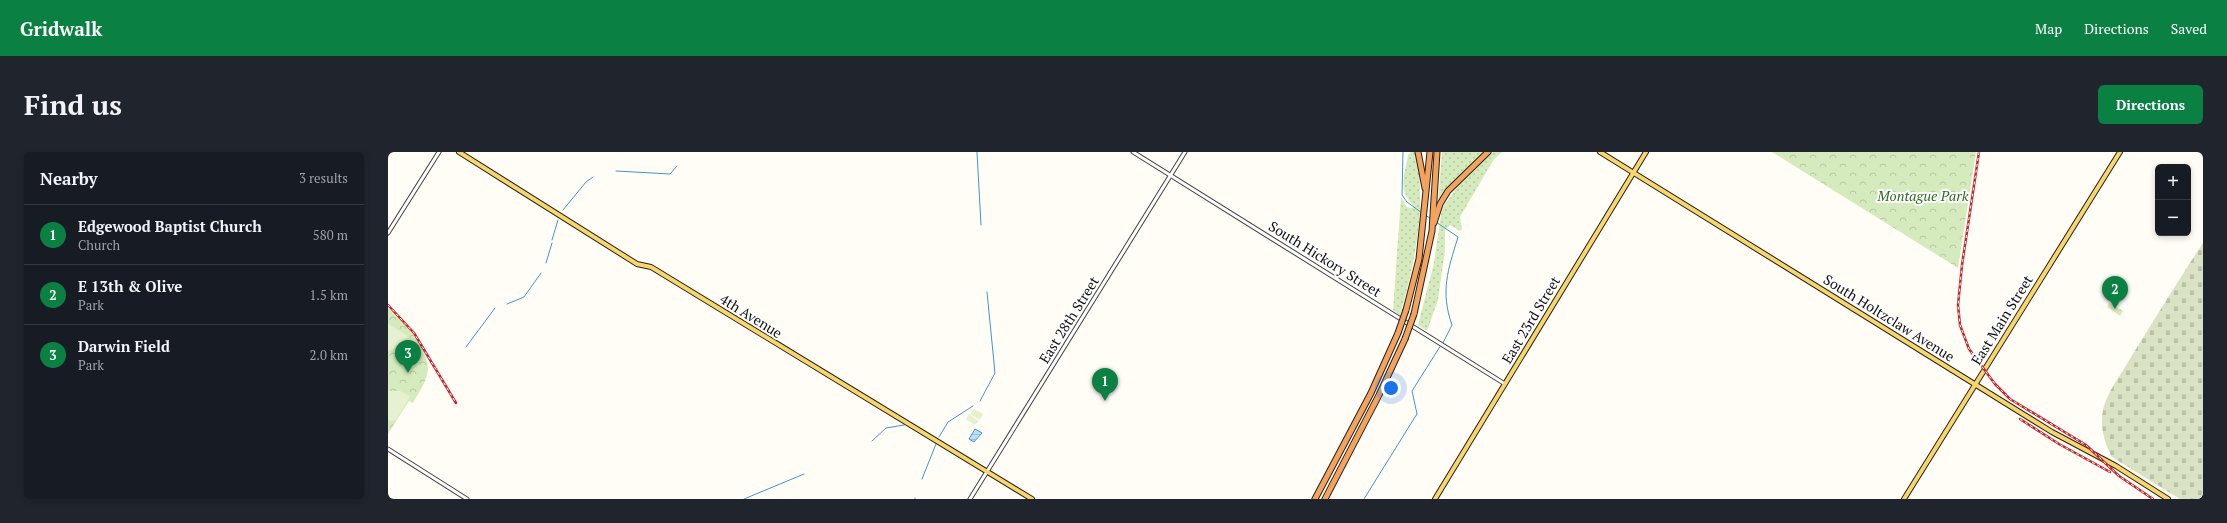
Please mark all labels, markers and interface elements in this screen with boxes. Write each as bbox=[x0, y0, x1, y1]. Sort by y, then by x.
text: Gridwalk bbox=[20, 16, 102, 41]
text: Map bbox=[2035, 19, 2062, 38]
text: Directions bbox=[2084, 19, 2149, 38]
text: Saved bbox=[2171, 19, 2207, 38]
button: Directions bbox=[2098, 85, 2203, 124]
text: Find us bbox=[24, 86, 122, 123]
map controls bbox=[2155, 164, 2191, 236]
button: + bbox=[2155, 164, 2191, 200]
text: Nearby bbox=[40, 167, 98, 190]
text: 3 results bbox=[299, 169, 348, 187]
park label: Montague Park bbox=[1877, 186, 1969, 205]
button: − bbox=[2155, 200, 2191, 236]
text: Edgewood Baptist Church bbox=[78, 216, 262, 236]
street label: South Hickory Street bbox=[1265, 216, 1386, 301]
text: 1 bbox=[49, 226, 57, 244]
text: 580 m bbox=[313, 226, 348, 244]
text: Church bbox=[78, 236, 120, 254]
street label: South Holtzclaw Avenue bbox=[1820, 269, 1958, 366]
street label: East Main Street bbox=[1966, 271, 2037, 368]
street label: East 28th Street bbox=[1034, 272, 1103, 367]
street label: East 23rd Street bbox=[1497, 272, 1565, 367]
text: E 13th & Olive bbox=[78, 276, 182, 296]
pin: 2 bbox=[2102, 276, 2128, 309]
text: 2 bbox=[49, 286, 57, 304]
text: 1.5 km bbox=[309, 286, 348, 304]
street label: 4th Avenue bbox=[717, 289, 786, 342]
text: Park bbox=[78, 296, 104, 314]
text: Darwin Field bbox=[78, 336, 170, 356]
pin: 3 bbox=[395, 340, 421, 373]
text: 3 bbox=[49, 346, 57, 364]
text: 2.0 km bbox=[309, 346, 348, 364]
text: Park bbox=[78, 356, 104, 374]
pin: 1 bbox=[1092, 368, 1118, 401]
your location bbox=[1381, 378, 1401, 398]

